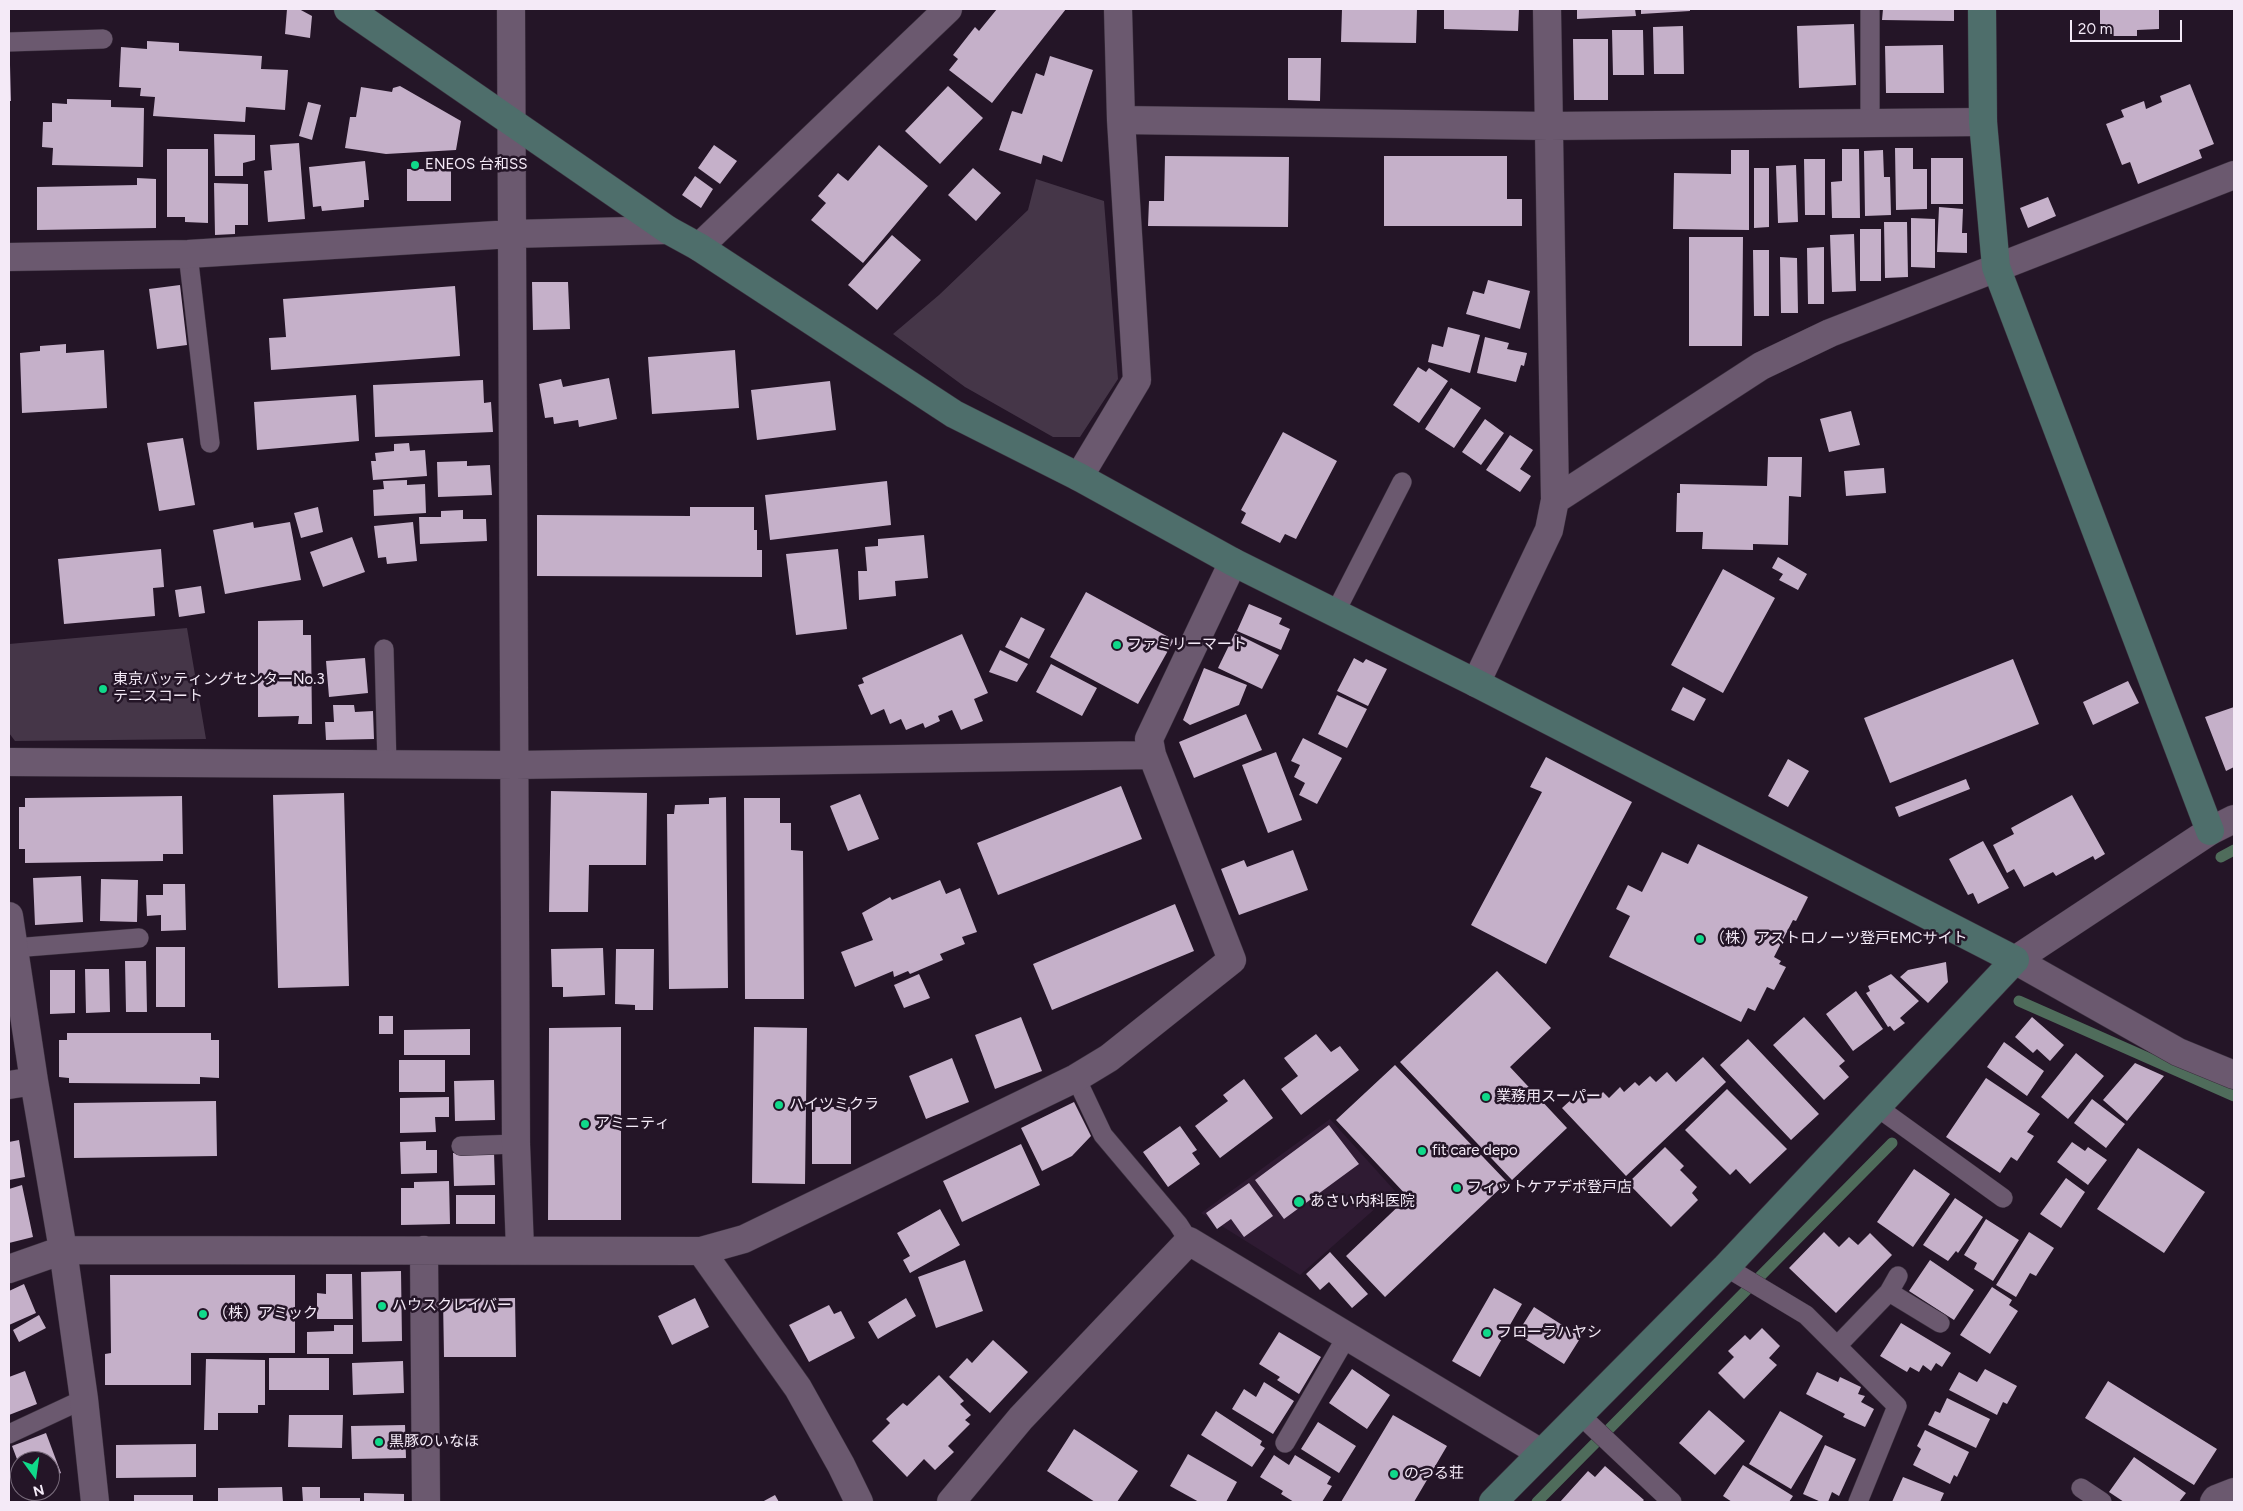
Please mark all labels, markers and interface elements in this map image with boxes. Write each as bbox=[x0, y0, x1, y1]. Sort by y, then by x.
scale bar bbox=[2073, 10, 2186, 42]
text: 20 m bbox=[2078, 20, 2112, 38]
place label: ENEOS 台和SS bbox=[425, 156, 527, 174]
marker: ENEOS 台和SS bbox=[409, 159, 421, 171]
place label: ファミリーマート bbox=[1127, 636, 1247, 654]
marker: ファミリーマート bbox=[1111, 639, 1123, 651]
place label: 東京バッティングセンターNo.3 テニスコート bbox=[113, 671, 325, 706]
marker: 東京バッティングセンターNo.3 テニスコート bbox=[97, 683, 109, 695]
place label: （株）アストロノーツ登戸EMCサイト bbox=[1710, 930, 1967, 948]
marker: （株）アストロノーツ登戸EMCサイト bbox=[1694, 933, 1706, 945]
place label: 業務用スーパー bbox=[1496, 1088, 1601, 1106]
marker: 業務用スーパー bbox=[1480, 1091, 1492, 1103]
place label: ハイツミクラ bbox=[789, 1096, 879, 1114]
marker: ハイツミクラ bbox=[773, 1099, 785, 1111]
place label: アミニティ bbox=[595, 1115, 670, 1133]
marker: アミニティ bbox=[579, 1118, 591, 1130]
place label: fit care depo bbox=[1432, 1142, 1518, 1160]
marker: fit care depo bbox=[1416, 1145, 1428, 1157]
place label: フィットケアデポ登戸店 bbox=[1467, 1179, 1632, 1197]
marker: フィットケアデポ登戸店 bbox=[1451, 1182, 1463, 1194]
place label: あさい内科医院 bbox=[1310, 1193, 1415, 1211]
marker: あさい内科医院 bbox=[1292, 1195, 1306, 1209]
place label: ハウスクレイバー bbox=[392, 1297, 512, 1315]
marker: ハウスクレイバー bbox=[376, 1300, 388, 1312]
place label: （株）アミック bbox=[213, 1305, 318, 1323]
marker: （株）アミック bbox=[197, 1308, 209, 1320]
place label: フローラハヤシ bbox=[1497, 1324, 1602, 1342]
marker: フローラハヤシ bbox=[1481, 1327, 1493, 1339]
place label: 黒豚のいなほ bbox=[389, 1433, 479, 1451]
marker: 黒豚のいなほ bbox=[373, 1436, 385, 1448]
north arrow bbox=[10, 1451, 60, 1501]
place label: のつる荘 bbox=[1404, 1465, 1464, 1483]
marker: のつる荘 bbox=[1388, 1468, 1400, 1480]
text: N bbox=[31, 1481, 46, 1500]

